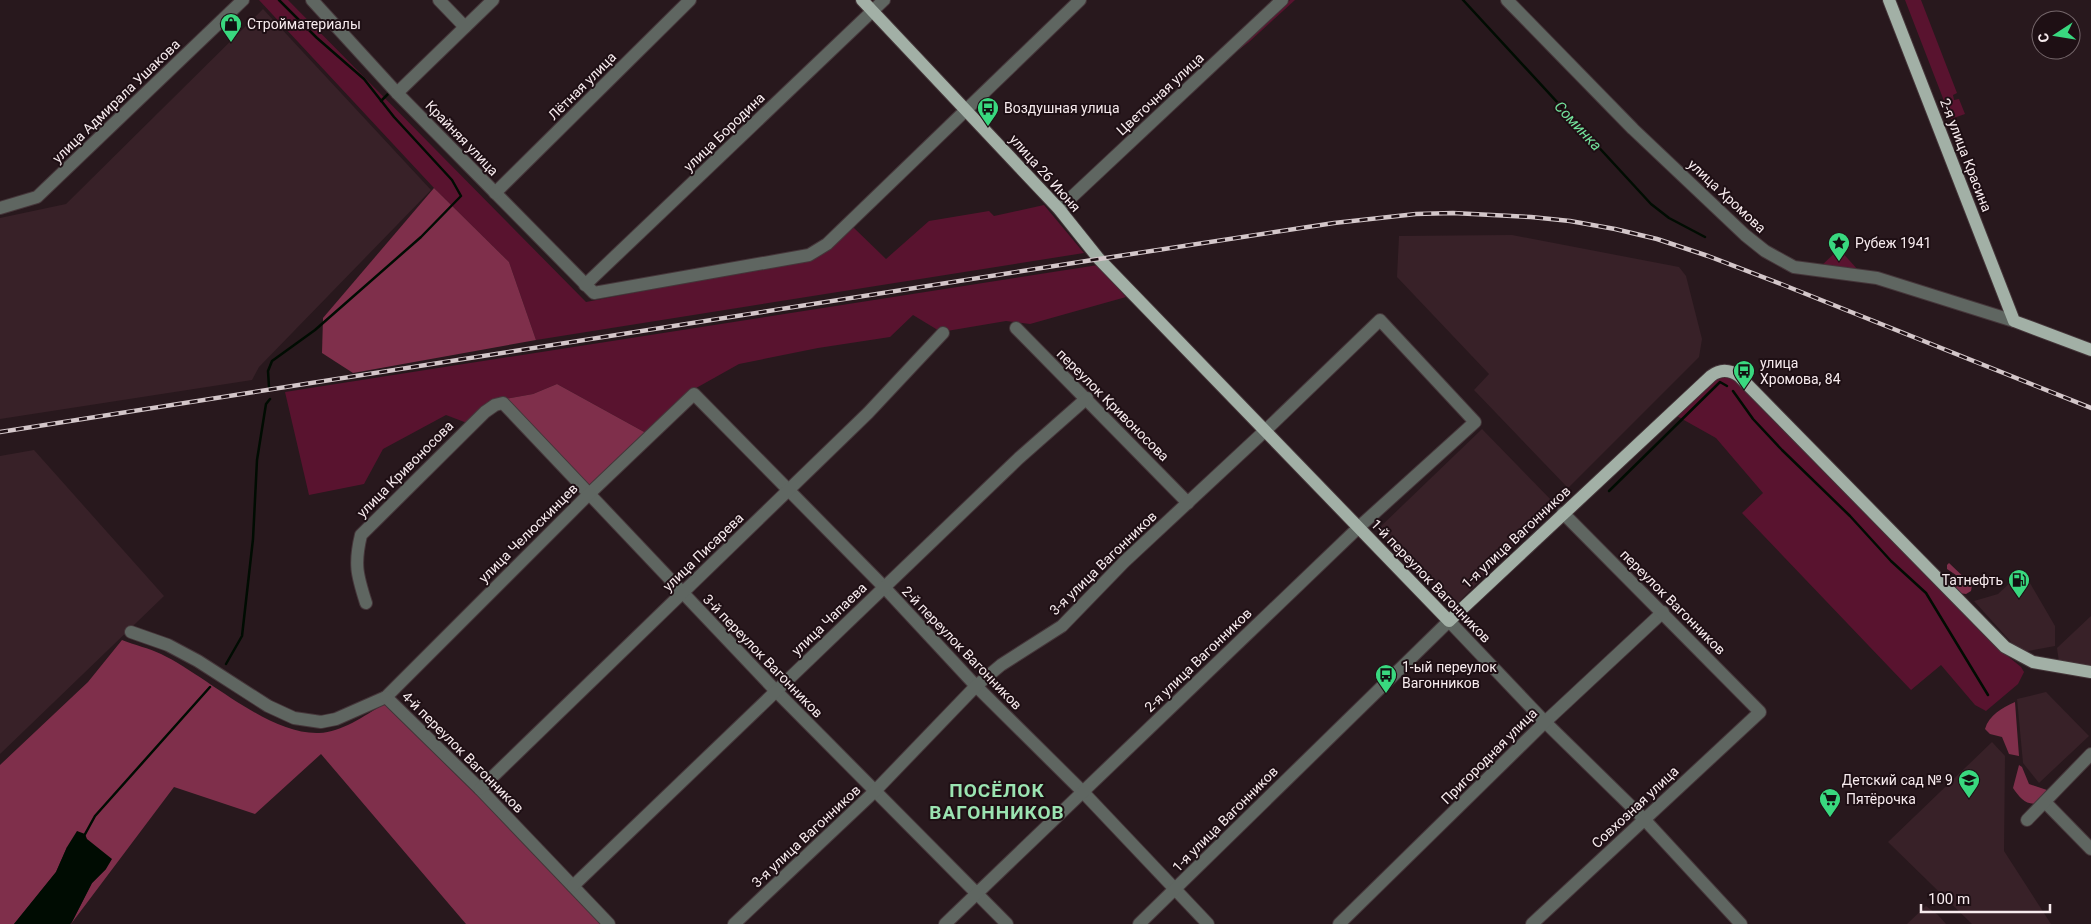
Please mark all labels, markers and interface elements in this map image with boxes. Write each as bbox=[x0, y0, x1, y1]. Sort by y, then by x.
north arrow bbox=[2031, 10, 2081, 60]
shop icon: Стройматериалы bbox=[219, 12, 243, 43]
place label: Стройматериалы bbox=[247, 16, 361, 32]
text: С bbox=[2035, 32, 2052, 44]
street label: улица Адмирала Ушакова bbox=[49, 36, 183, 166]
street label: Лётная улица bbox=[545, 49, 619, 123]
street label: Цветочная улица bbox=[1113, 50, 1207, 138]
street label: улица Бородина bbox=[680, 89, 768, 175]
bus stop icon: Воздушная улица bbox=[976, 96, 1000, 127]
street label: 2-я улица Красина bbox=[1937, 96, 1995, 214]
street label: Крайняя улица bbox=[422, 97, 502, 179]
water label: Соминка bbox=[1551, 98, 1605, 155]
place label: Воздушная улица bbox=[1004, 100, 1120, 116]
street label: улица 26 Июня bbox=[1006, 131, 1084, 215]
street label: улица Хромова bbox=[1685, 156, 1769, 236]
place icon: Рубеж 1941 bbox=[1827, 231, 1851, 262]
place label: Рубеж 1941 bbox=[1855, 235, 1931, 251]
street label: переулок Кривоносова bbox=[1054, 346, 1172, 464]
place label: улица Хромова, 84 bbox=[1760, 355, 1841, 387]
bus stop icon: улица Хромова, 84 bbox=[1732, 359, 1756, 390]
street label: улица Кривоносова bbox=[353, 417, 457, 521]
street label: улица Челюскинцев bbox=[475, 480, 581, 586]
street label: 1-я улица Вагонников bbox=[1458, 483, 1574, 591]
street label: 3-я улица Вагонников bbox=[1046, 508, 1160, 618]
street label: улица Писарева bbox=[659, 509, 747, 595]
street label: 1-й переулок Вагонников bbox=[1368, 516, 1494, 646]
street label: переулок Вагонников bbox=[1617, 546, 1729, 658]
fuel station icon: Татнефть bbox=[2007, 568, 2031, 599]
place label: Татнефть bbox=[1942, 572, 2003, 588]
street label: улица Чапаева bbox=[788, 579, 870, 659]
street label: 2-й переулок Вагонников bbox=[899, 583, 1025, 713]
street label: 3-й переулок Вагонников bbox=[700, 591, 826, 721]
street label: 2-я улица Вагонников bbox=[1141, 605, 1255, 715]
place label: 1-ый переулок Вагонников bbox=[1402, 659, 1497, 691]
bus stop icon: 1-ый переулок Вагонников bbox=[1374, 663, 1398, 694]
street label: 4-й переулок Вагонников bbox=[399, 688, 527, 816]
street label: Пригородная улица bbox=[1438, 705, 1540, 807]
street label: 1-я улица Вагонников bbox=[1169, 763, 1281, 875]
street label: Совхозная улица bbox=[1588, 763, 1682, 851]
school or university icon: Детский сад № 9 bbox=[1957, 768, 1981, 799]
place label: Детский сад № 9 bbox=[1842, 772, 1953, 788]
district label: ПОСЁЛОК ВАГОННИКОВ bbox=[929, 779, 1065, 824]
street label: 3-я улица Вагонников bbox=[748, 782, 864, 890]
supermarket icon: Пятёрочка bbox=[1818, 787, 1842, 818]
place label: Пятёрочка bbox=[1846, 791, 1916, 807]
scale bar bbox=[1921, 882, 2050, 914]
text: 100 m bbox=[1928, 890, 1970, 908]

